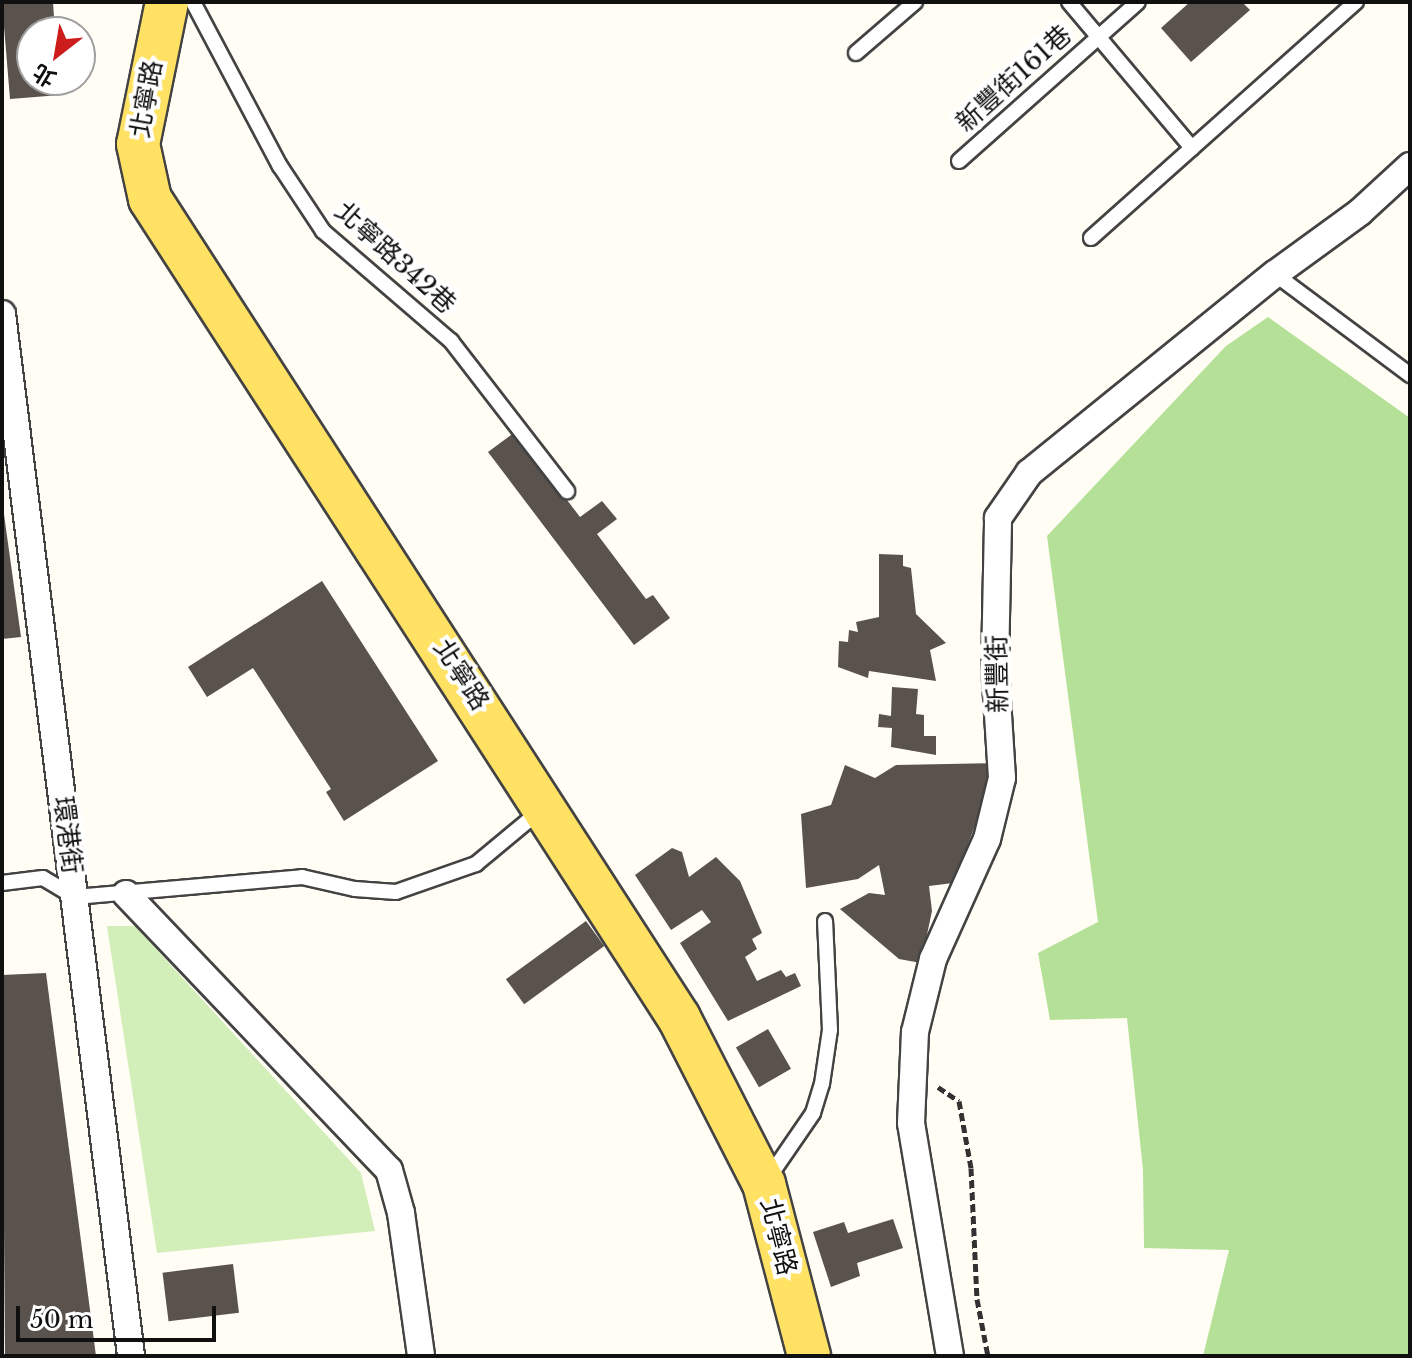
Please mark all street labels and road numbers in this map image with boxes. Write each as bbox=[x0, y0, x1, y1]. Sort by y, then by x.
street label: 新豐街161巷 bbox=[950, 19, 1078, 139]
street label: 北寧路 bbox=[125, 58, 169, 140]
street label: 北寧路342巷 bbox=[328, 196, 462, 320]
street label: 北寧路 bbox=[427, 634, 495, 716]
street label: 新豐街 bbox=[982, 635, 1014, 713]
street label: 環港街 bbox=[47, 794, 87, 876]
street label: 北寧路 bbox=[753, 1195, 803, 1279]

